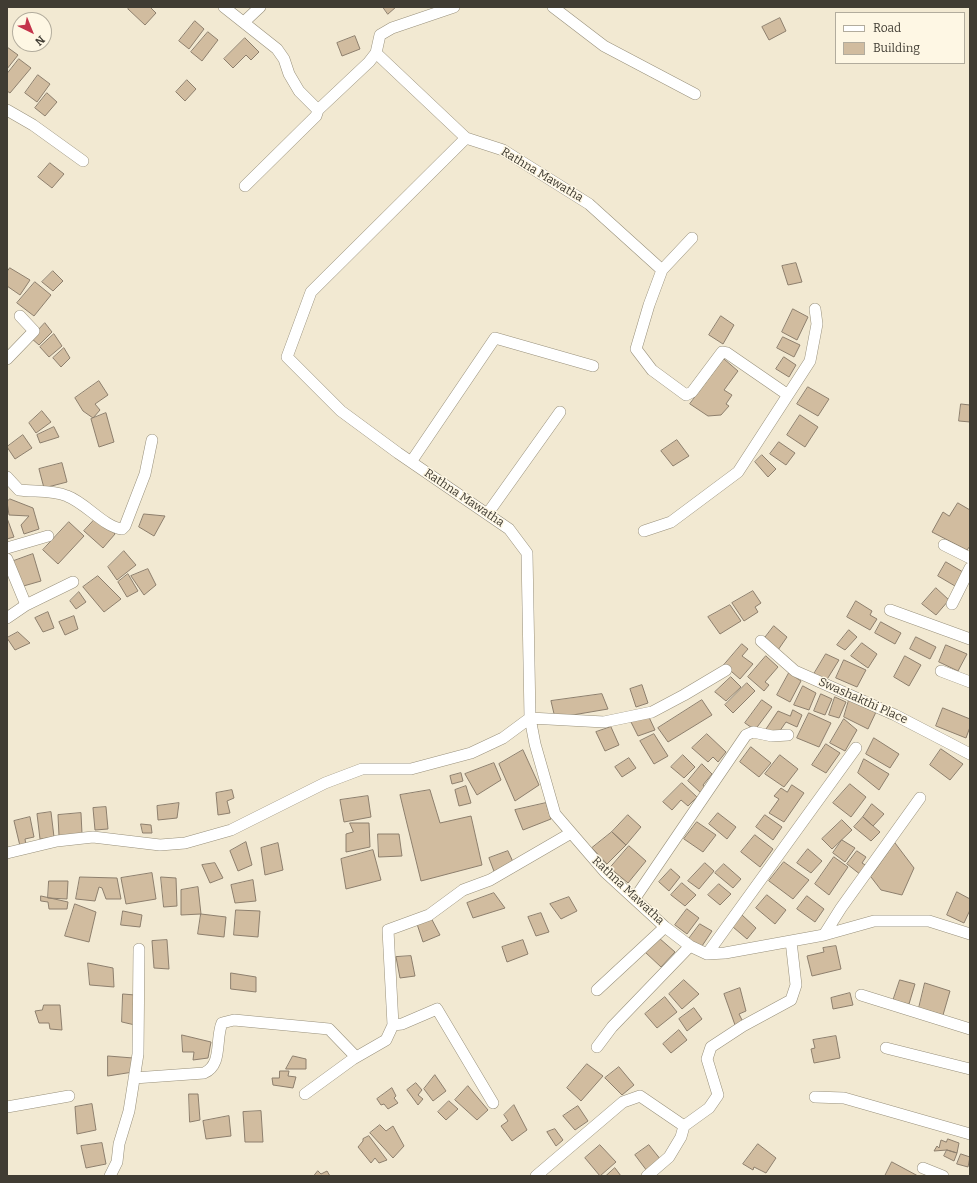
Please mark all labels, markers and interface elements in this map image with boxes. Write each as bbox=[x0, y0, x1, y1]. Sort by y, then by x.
north arrow bbox=[12, 12, 52, 52]
legend bbox=[835, 12, 965, 64]
text: Road bbox=[873, 21, 901, 35]
text: N bbox=[32, 33, 47, 48]
text: Building bbox=[873, 41, 920, 55]
street label: Rathna Mawatha bbox=[498, 145, 586, 205]
street label: Rathna Mawatha bbox=[421, 466, 507, 530]
street label: Swashakthi Place bbox=[816, 675, 910, 727]
street label: Rathna Mawatha bbox=[589, 854, 667, 928]

